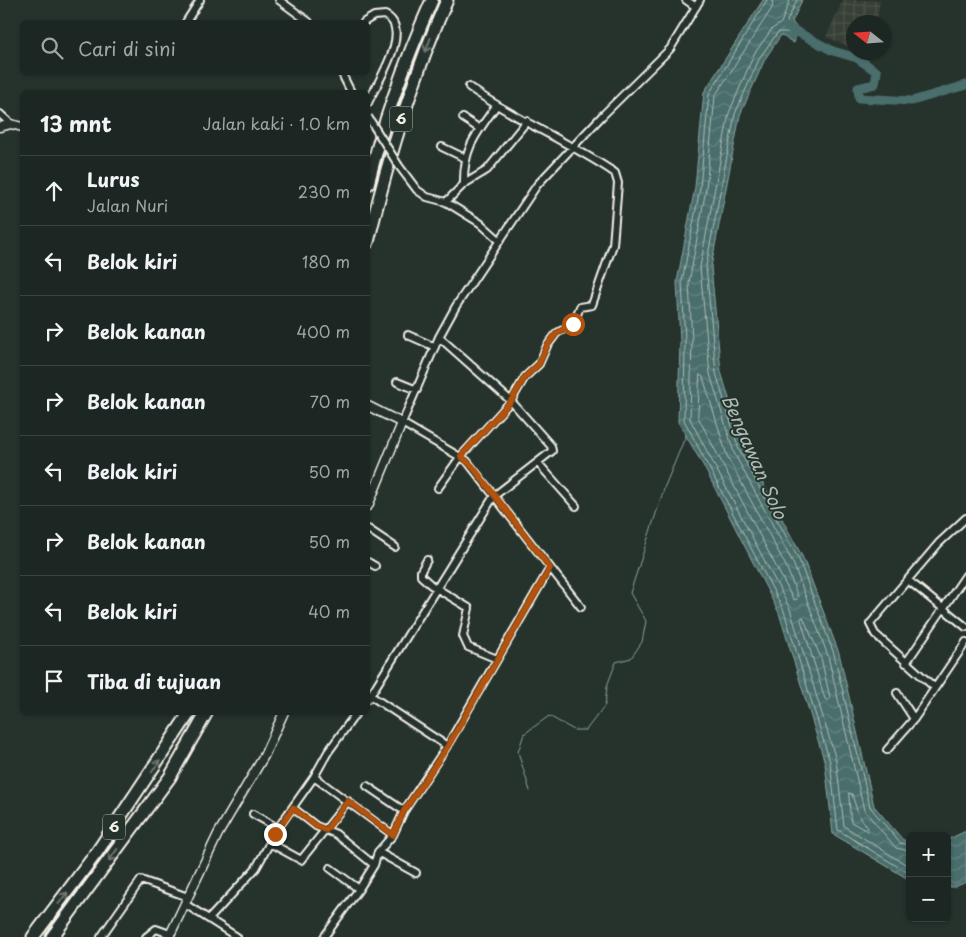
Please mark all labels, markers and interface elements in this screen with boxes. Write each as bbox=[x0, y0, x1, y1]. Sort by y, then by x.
north arrow bbox=[846, 15, 891, 60]
search box bbox=[20, 20, 370, 75]
icon: search bbox=[38, 34, 66, 62]
text: Cari di sini bbox=[78, 34, 176, 62]
one-way arrow bbox=[423, 37, 432, 52]
road number: 6 bbox=[390, 106, 412, 132]
text: 13 mnt bbox=[40, 107, 112, 139]
text: Jalan kaki · 1.0 km bbox=[203, 111, 350, 135]
text: Lurus bbox=[87, 165, 140, 193]
icon: ahead bbox=[40, 177, 68, 205]
text: 230 m bbox=[298, 179, 350, 203]
text: Jalan Nuri bbox=[87, 193, 168, 217]
icon: left bbox=[40, 247, 68, 275]
text: Belok kiri bbox=[87, 247, 177, 275]
text: 180 m bbox=[302, 249, 350, 273]
route start bbox=[562, 313, 585, 336]
icon: right bbox=[40, 317, 68, 345]
text: Belok kanan bbox=[87, 317, 206, 345]
text: 400 m bbox=[297, 319, 350, 343]
icon: right bbox=[40, 387, 68, 415]
text: Belok kanan bbox=[87, 387, 206, 415]
text: 70 m bbox=[310, 389, 350, 413]
water label: Bengawan Solo bbox=[716, 390, 795, 524]
icon: left bbox=[40, 457, 68, 485]
text: Belok kiri bbox=[87, 457, 177, 485]
text: 50 m bbox=[309, 459, 350, 483]
icon: right bbox=[40, 527, 68, 555]
text: Belok kanan bbox=[87, 527, 206, 555]
text: 50 m bbox=[309, 529, 350, 553]
icon: left bbox=[40, 597, 68, 625]
text: Belok kiri bbox=[87, 597, 177, 625]
text: 40 m bbox=[308, 599, 350, 623]
icon: arrive bbox=[40, 667, 68, 695]
text: Tiba di tujuan bbox=[87, 667, 221, 695]
one-way arrow bbox=[151, 759, 161, 773]
road number: 6 bbox=[103, 814, 125, 840]
route end bbox=[264, 823, 287, 846]
map controls bbox=[906, 832, 951, 922]
button: + bbox=[906, 832, 951, 877]
one-way arrow bbox=[108, 848, 119, 862]
button: − bbox=[906, 877, 951, 922]
one-way arrow bbox=[58, 891, 68, 905]

